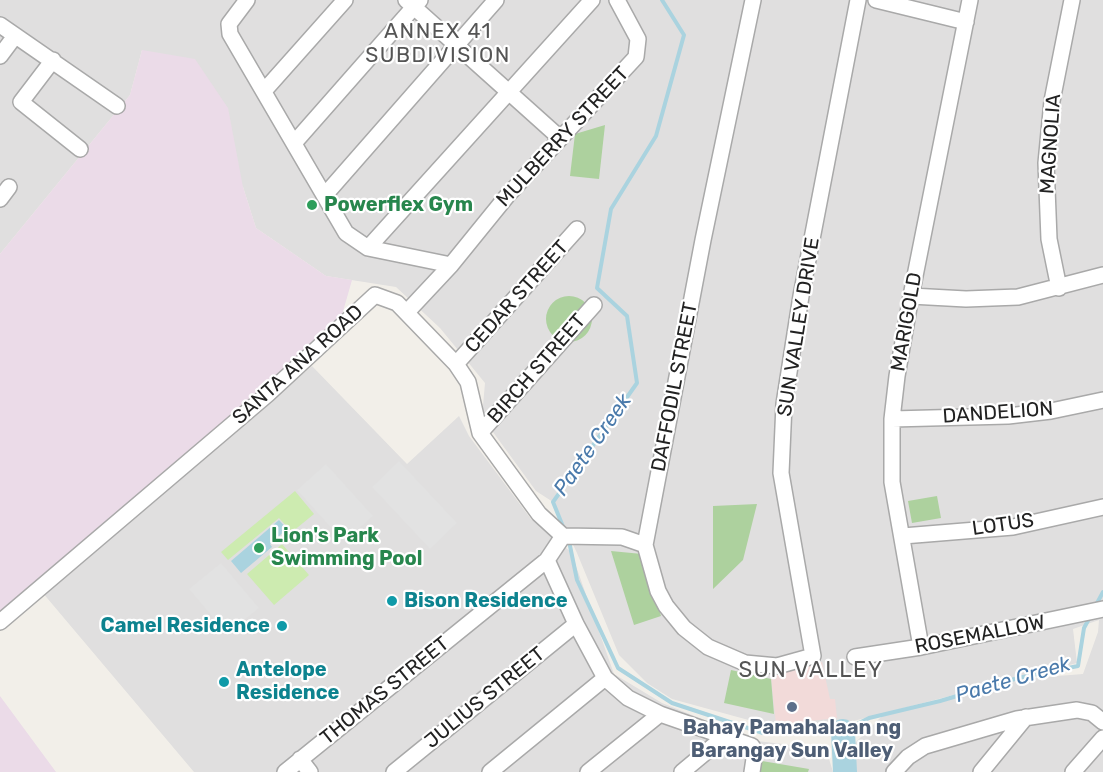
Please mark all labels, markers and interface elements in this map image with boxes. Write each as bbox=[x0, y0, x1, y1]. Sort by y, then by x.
district label: ANNEX 41 SUBDIVISION bbox=[365, 19, 511, 69]
street label: MULBERRY STREET bbox=[492, 62, 634, 212]
street label: MAGNOLIA bbox=[1036, 93, 1066, 195]
place label: Powerflex Gym bbox=[324, 193, 473, 217]
marker: Powerflex Gym bbox=[305, 198, 319, 212]
street label: CEDAR STREET bbox=[460, 236, 574, 358]
street label: SUN VALLEY DRIVE bbox=[773, 236, 825, 418]
street label: MARIGOLD bbox=[886, 271, 928, 373]
street label: SANTA ANA ROAD bbox=[228, 300, 368, 430]
street label: DAFFODIL STREET bbox=[647, 300, 703, 474]
street label: BIRCH STREET bbox=[483, 309, 591, 429]
water label: Paete Creek bbox=[549, 389, 637, 501]
street label: DANDELION bbox=[942, 397, 1054, 429]
street label: LOTUS bbox=[970, 509, 1036, 541]
place label: Lion's Park Swimming Pool bbox=[271, 524, 422, 571]
marker: Lion's Park Swimming Pool bbox=[252, 541, 266, 555]
place label: Bison Residence bbox=[404, 589, 568, 613]
marker: Bison Residence bbox=[385, 594, 399, 608]
street label: ROSEMALLOW bbox=[913, 611, 1047, 659]
place label: Camel Residence bbox=[101, 614, 270, 638]
marker: Camel Residence bbox=[275, 619, 289, 633]
street label: THOMAS STREET bbox=[316, 632, 454, 750]
street label: JULIUS STREET bbox=[420, 642, 550, 754]
water label: Paete Creek bbox=[953, 652, 1073, 708]
place label: Antelope Residence bbox=[236, 658, 339, 705]
district label: SUN VALLEY bbox=[738, 658, 884, 684]
marker: Antelope Residence bbox=[217, 675, 231, 689]
marker: Bahay Pamahalaan ng Barangay Sun Valley bbox=[785, 700, 799, 714]
place label: Bahay Pamahalaan ng Barangay Sun Valley bbox=[683, 716, 901, 763]

